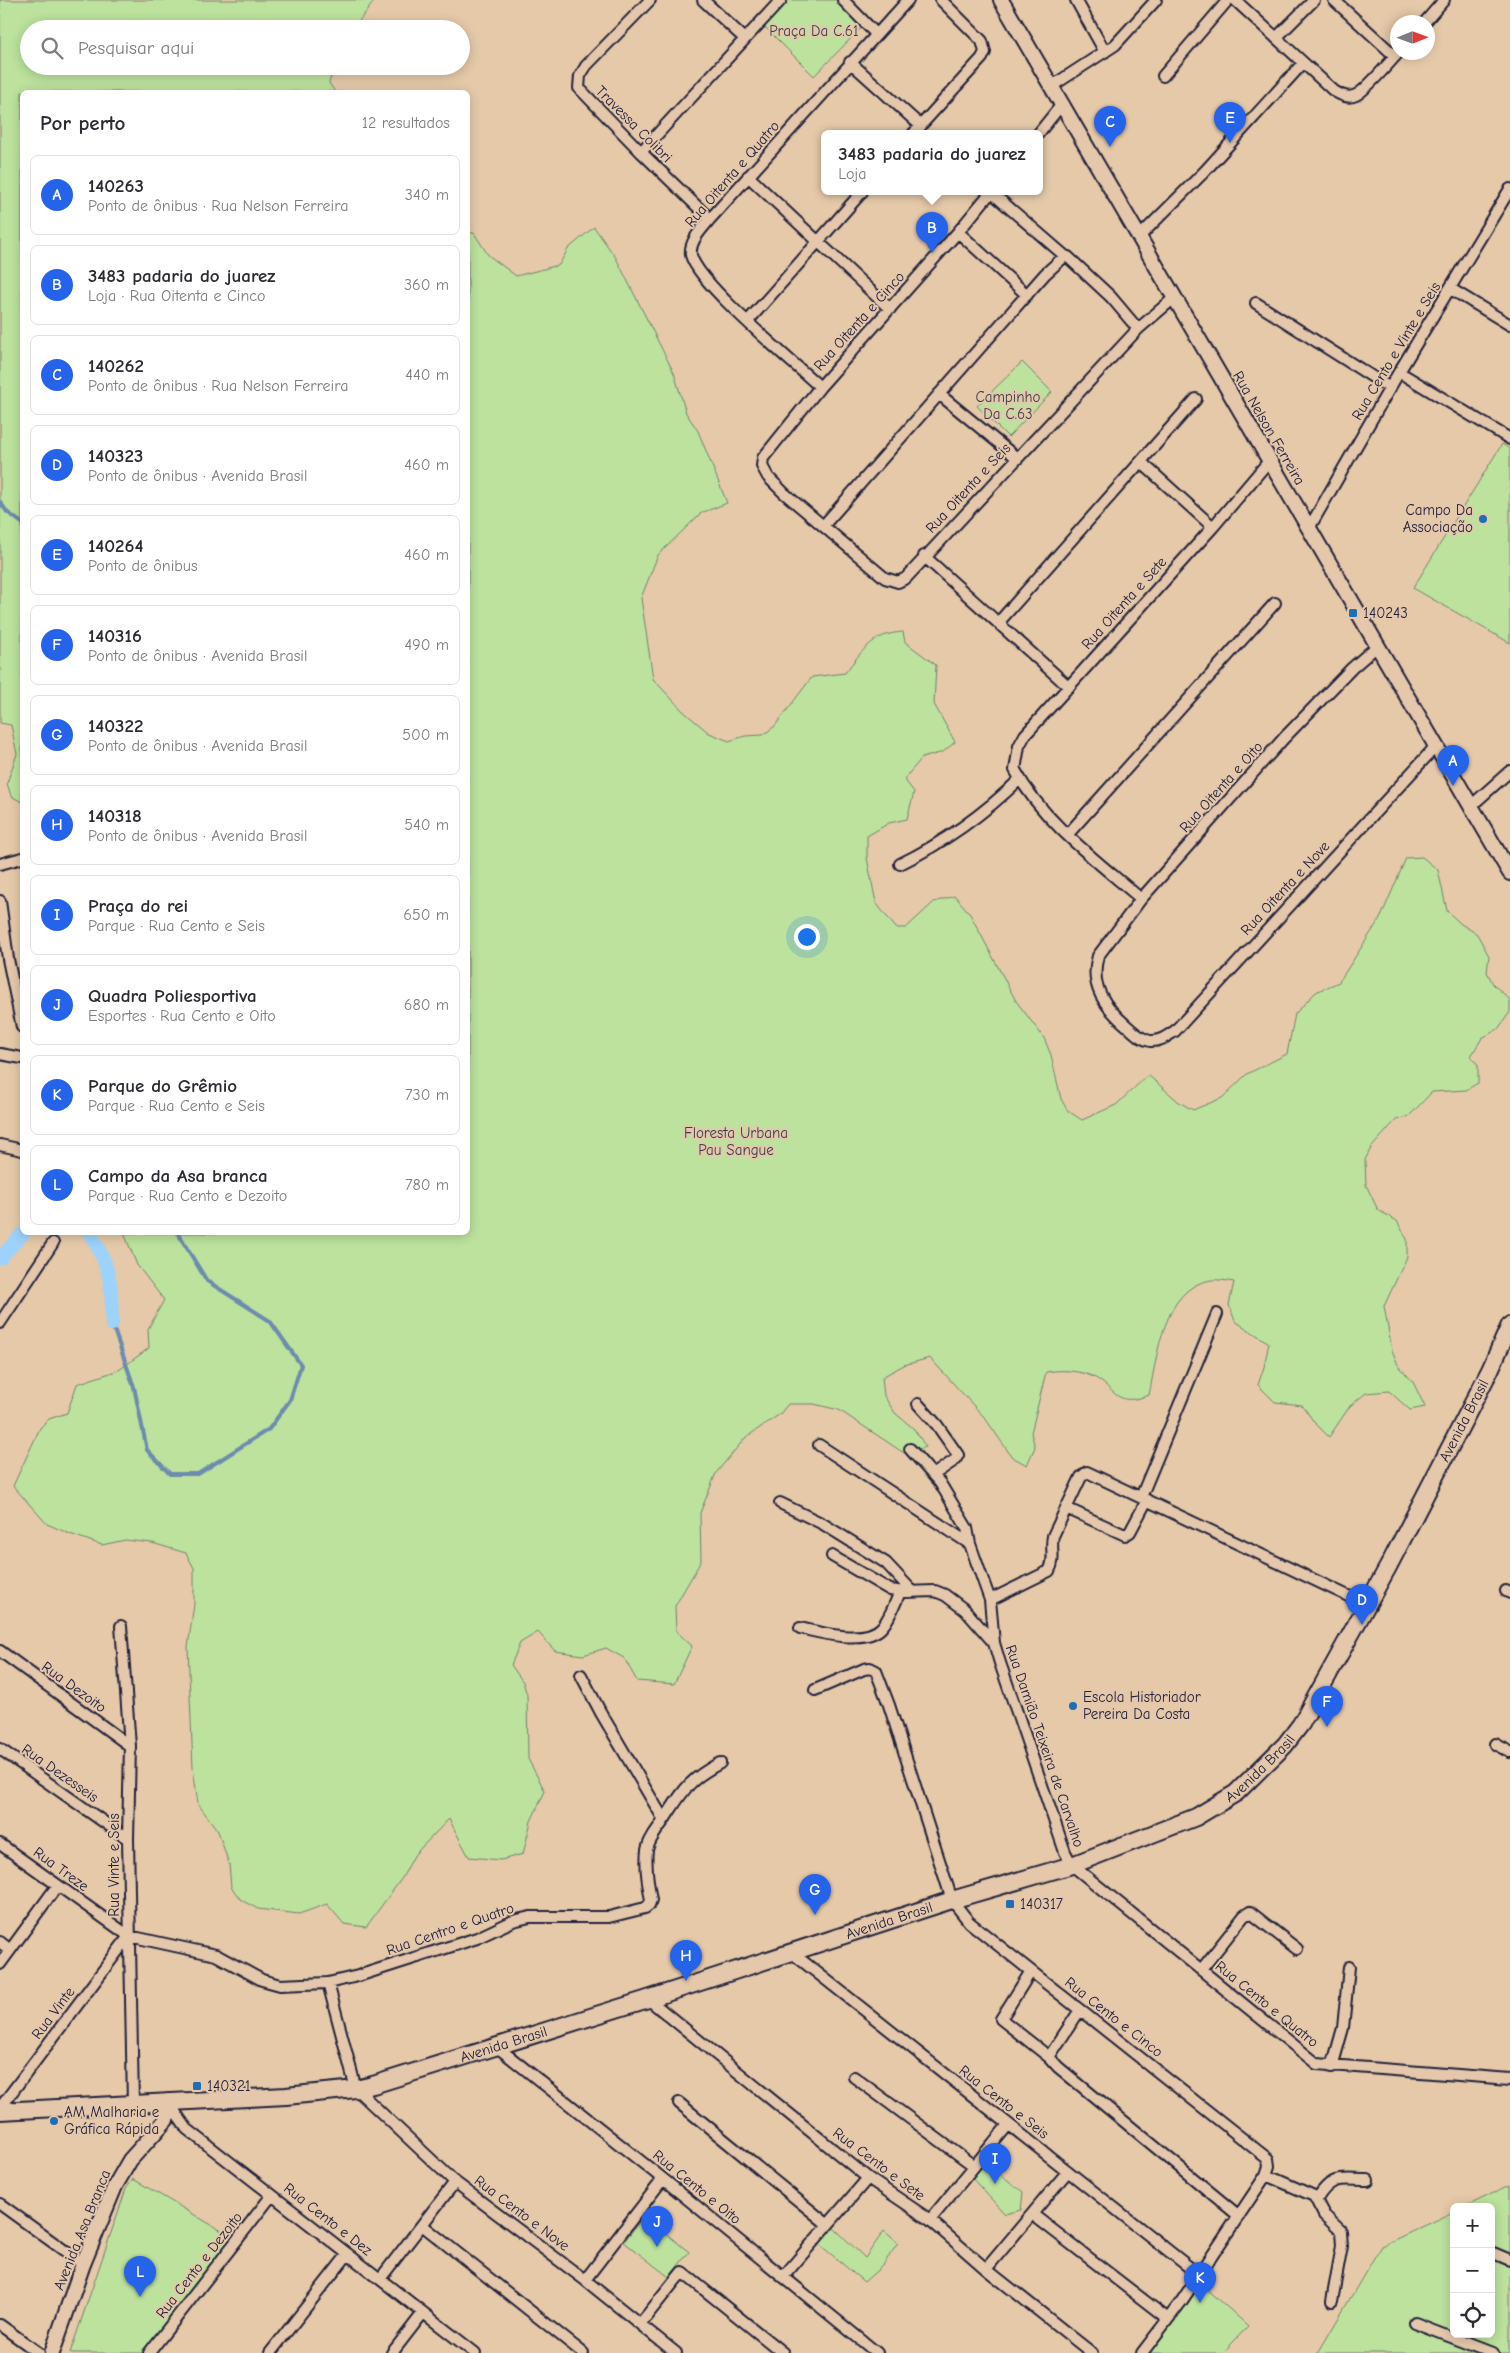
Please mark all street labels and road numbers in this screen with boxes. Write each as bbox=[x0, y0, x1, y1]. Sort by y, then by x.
street label: Travessa Colibri bbox=[592, 82, 676, 166]
street label: Rua Oitenta e Quatro bbox=[681, 117, 783, 231]
street label: Rua Oitenta e Cinco bbox=[810, 268, 908, 374]
street label: Rua Cento e Vinte e Seis bbox=[1348, 279, 1444, 423]
street label: Rua Nelson Ferreira bbox=[1229, 368, 1309, 488]
street label: Rua Oitenta e Seis bbox=[922, 439, 1014, 537]
street label: Rua Oitenta e Sete bbox=[1078, 553, 1171, 653]
street label: Rua Oitenta e Oito bbox=[1175, 738, 1267, 836]
street label: Rua Oitenta e Nove bbox=[1237, 837, 1334, 939]
street label: Avenida Brasil bbox=[1435, 1376, 1493, 1465]
street label: Rua Damião Teixeira de Carvalho bbox=[1002, 1642, 1088, 1850]
street label: Rua Dezoito bbox=[38, 1657, 110, 1717]
street label: Avenida Brasil bbox=[1222, 1731, 1299, 1806]
street label: Rua Dezesseis bbox=[18, 1740, 102, 1806]
street label: Rua Vinte e Seis bbox=[105, 1813, 123, 1917]
street label: Rua Treze bbox=[30, 1843, 93, 1895]
street label: Avenida Brasil bbox=[843, 1898, 935, 1943]
street label: Rua Centro e Quatro bbox=[384, 1899, 516, 1959]
street label: Rua Cento e Quatro bbox=[1212, 1957, 1322, 2051]
street label: Rua Cento e Cinco bbox=[1061, 1973, 1167, 2061]
street label: Rua Vinte bbox=[28, 1983, 79, 2043]
street label: Avenida Brasil bbox=[458, 2022, 549, 2066]
street label: Rua Cento e Seis bbox=[955, 2061, 1053, 2143]
street label: Rua Cento e Sete bbox=[829, 2123, 929, 2205]
street label: Rua Cento e Oito bbox=[649, 2146, 745, 2228]
street label: Avenida Asa Branca bbox=[50, 2167, 114, 2293]
street label: Rua Cento e Nove bbox=[471, 2171, 574, 2255]
street label: Rua Cento e Dez bbox=[280, 2179, 376, 2259]
street label: Rua Cento e Dezoito bbox=[152, 2208, 246, 2322]

